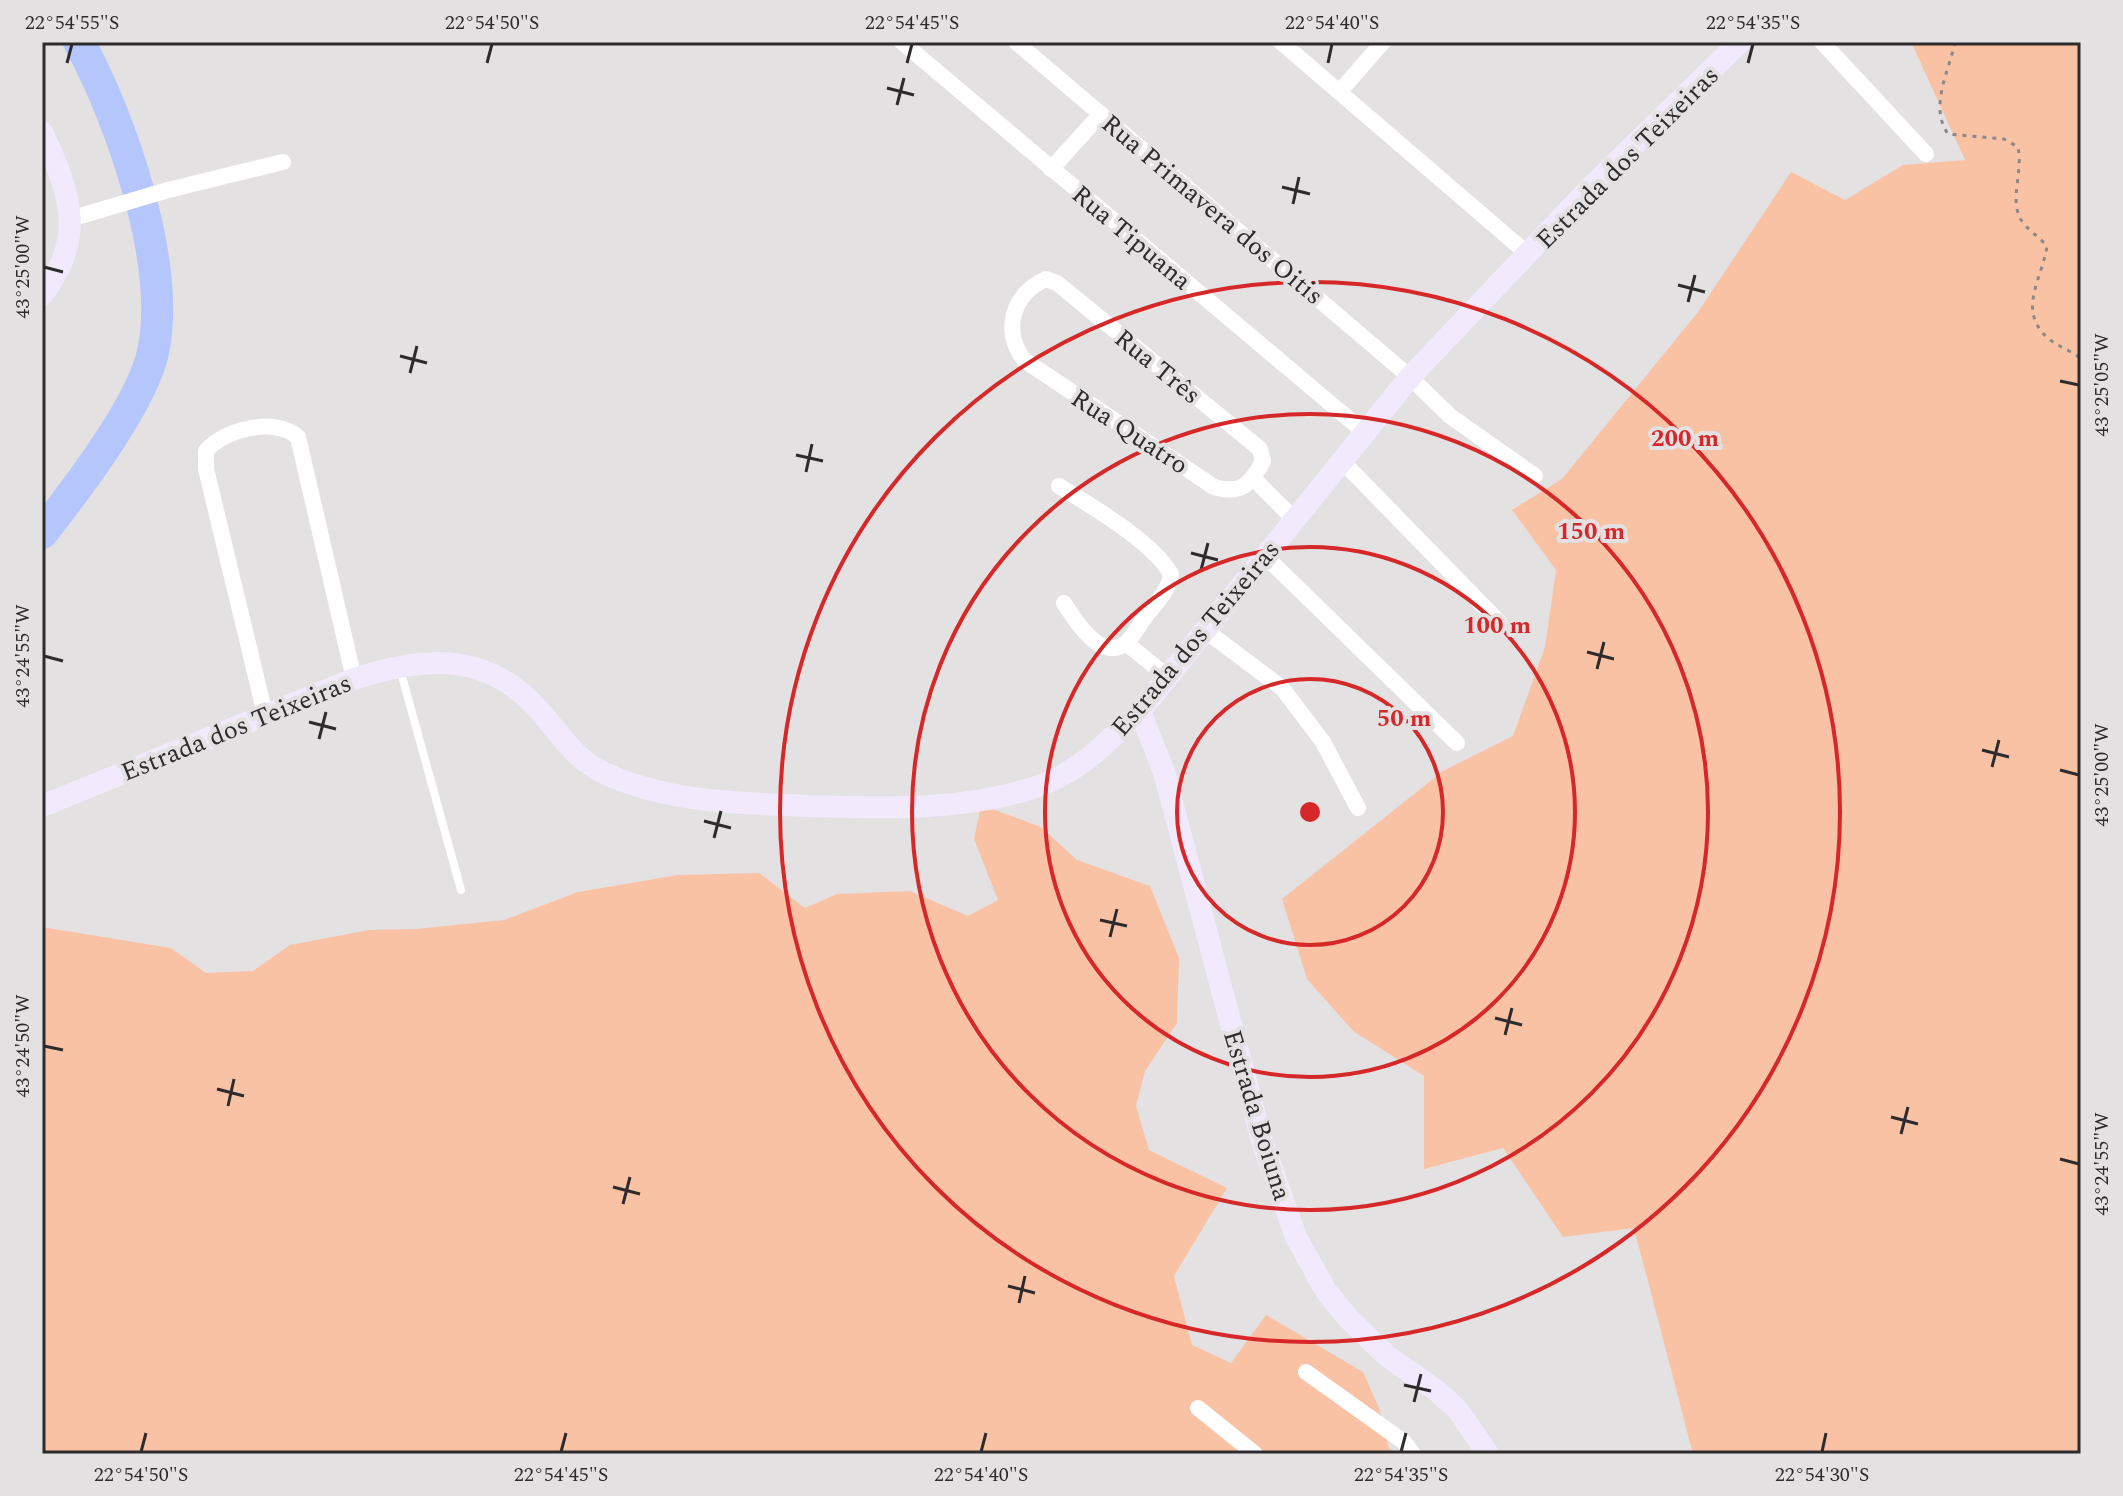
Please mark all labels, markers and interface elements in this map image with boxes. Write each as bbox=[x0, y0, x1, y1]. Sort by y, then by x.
text: 22°54'55"S bbox=[25, 8, 119, 38]
text: 22°54'50"S bbox=[445, 8, 539, 38]
text: 22°54'45"S bbox=[865, 8, 959, 38]
text: 22°54'40"S bbox=[1285, 8, 1379, 38]
text: 22°54'35"S bbox=[1706, 8, 1800, 38]
street label: Estrada dos Teixeiras bbox=[1527, 57, 1729, 259]
street label: Rua Primavera dos Oitis bbox=[1092, 105, 1332, 315]
street label: Rua Tipuana bbox=[1062, 175, 1201, 300]
text: 43°25'00"W bbox=[8, 215, 38, 319]
street label: Rua Três bbox=[1105, 319, 1210, 414]
text: 43°25'05"W bbox=[2087, 333, 2117, 437]
street label: Rua Quatro bbox=[1063, 379, 1196, 485]
text: 200 m bbox=[1651, 421, 1719, 457]
text: 150 m bbox=[1557, 514, 1625, 550]
street label: Estrada dos Teixeiras bbox=[1102, 532, 1290, 746]
text: 43°24'55"W bbox=[8, 604, 38, 708]
text: 100 m bbox=[1463, 608, 1531, 644]
street label: Estrada dos Teixeiras bbox=[115, 663, 358, 792]
text: 50 m bbox=[1377, 701, 1432, 737]
text: 43°25'00"W bbox=[2087, 723, 2117, 827]
centre of rings bbox=[1296, 798, 1324, 826]
text: 43°24'50"W bbox=[8, 994, 38, 1098]
street label: Estrada Boiuna bbox=[1212, 1025, 1302, 1206]
text: 43°24'55"W bbox=[2087, 1112, 2117, 1216]
text: 22°54'50"S bbox=[94, 1460, 188, 1490]
text: 22°54'45"S bbox=[514, 1460, 608, 1490]
text: 22°54'40"S bbox=[934, 1460, 1028, 1490]
text: 22°54'35"S bbox=[1354, 1460, 1448, 1490]
text: 22°54'30"S bbox=[1775, 1460, 1869, 1490]

